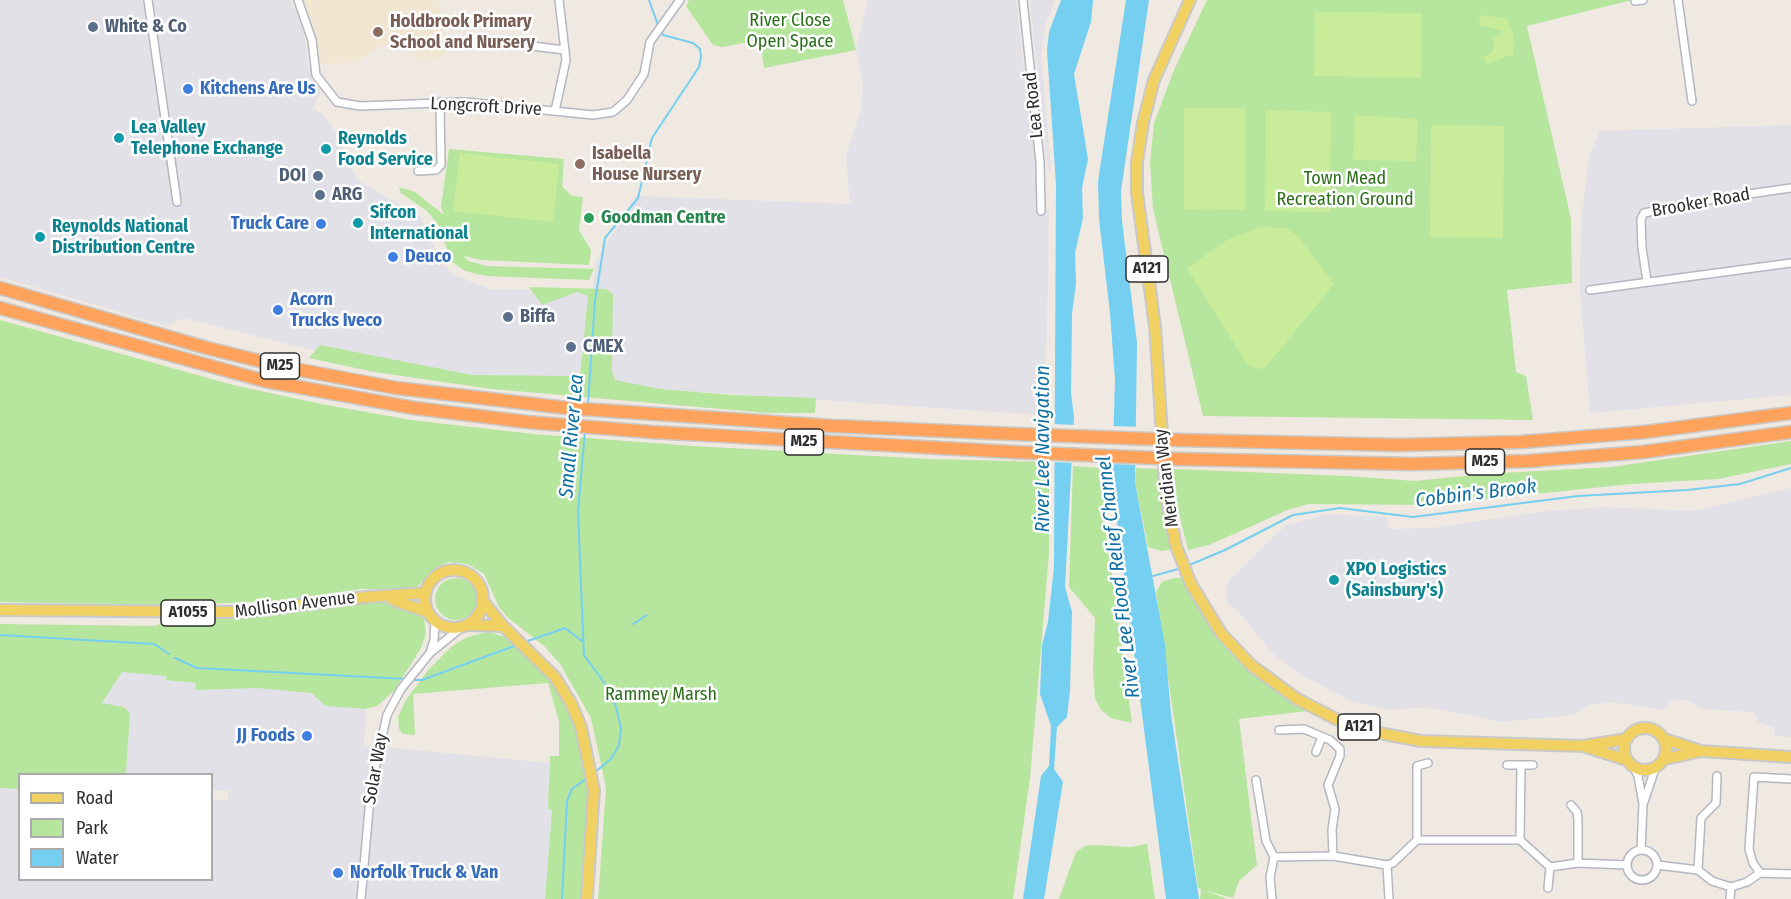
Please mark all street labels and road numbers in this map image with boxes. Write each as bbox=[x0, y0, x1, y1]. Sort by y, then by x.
street label: Lea Road bbox=[1020, 71, 1048, 139]
street label: Longcroft Drive bbox=[430, 93, 542, 121]
street label: Brooker Road bbox=[1650, 184, 1752, 222]
road number: A121 bbox=[1126, 256, 1168, 282]
road number: M25 bbox=[260, 353, 300, 379]
street label: Meridian Way bbox=[1150, 428, 1184, 528]
road number: M25 bbox=[784, 429, 824, 455]
road number: M25 bbox=[1466, 449, 1504, 475]
street label: Mollison Avenue bbox=[234, 587, 356, 623]
road number: A1055 bbox=[161, 600, 215, 626]
road number: A121 bbox=[1338, 714, 1380, 740]
street label: Solar Way bbox=[359, 732, 393, 806]

